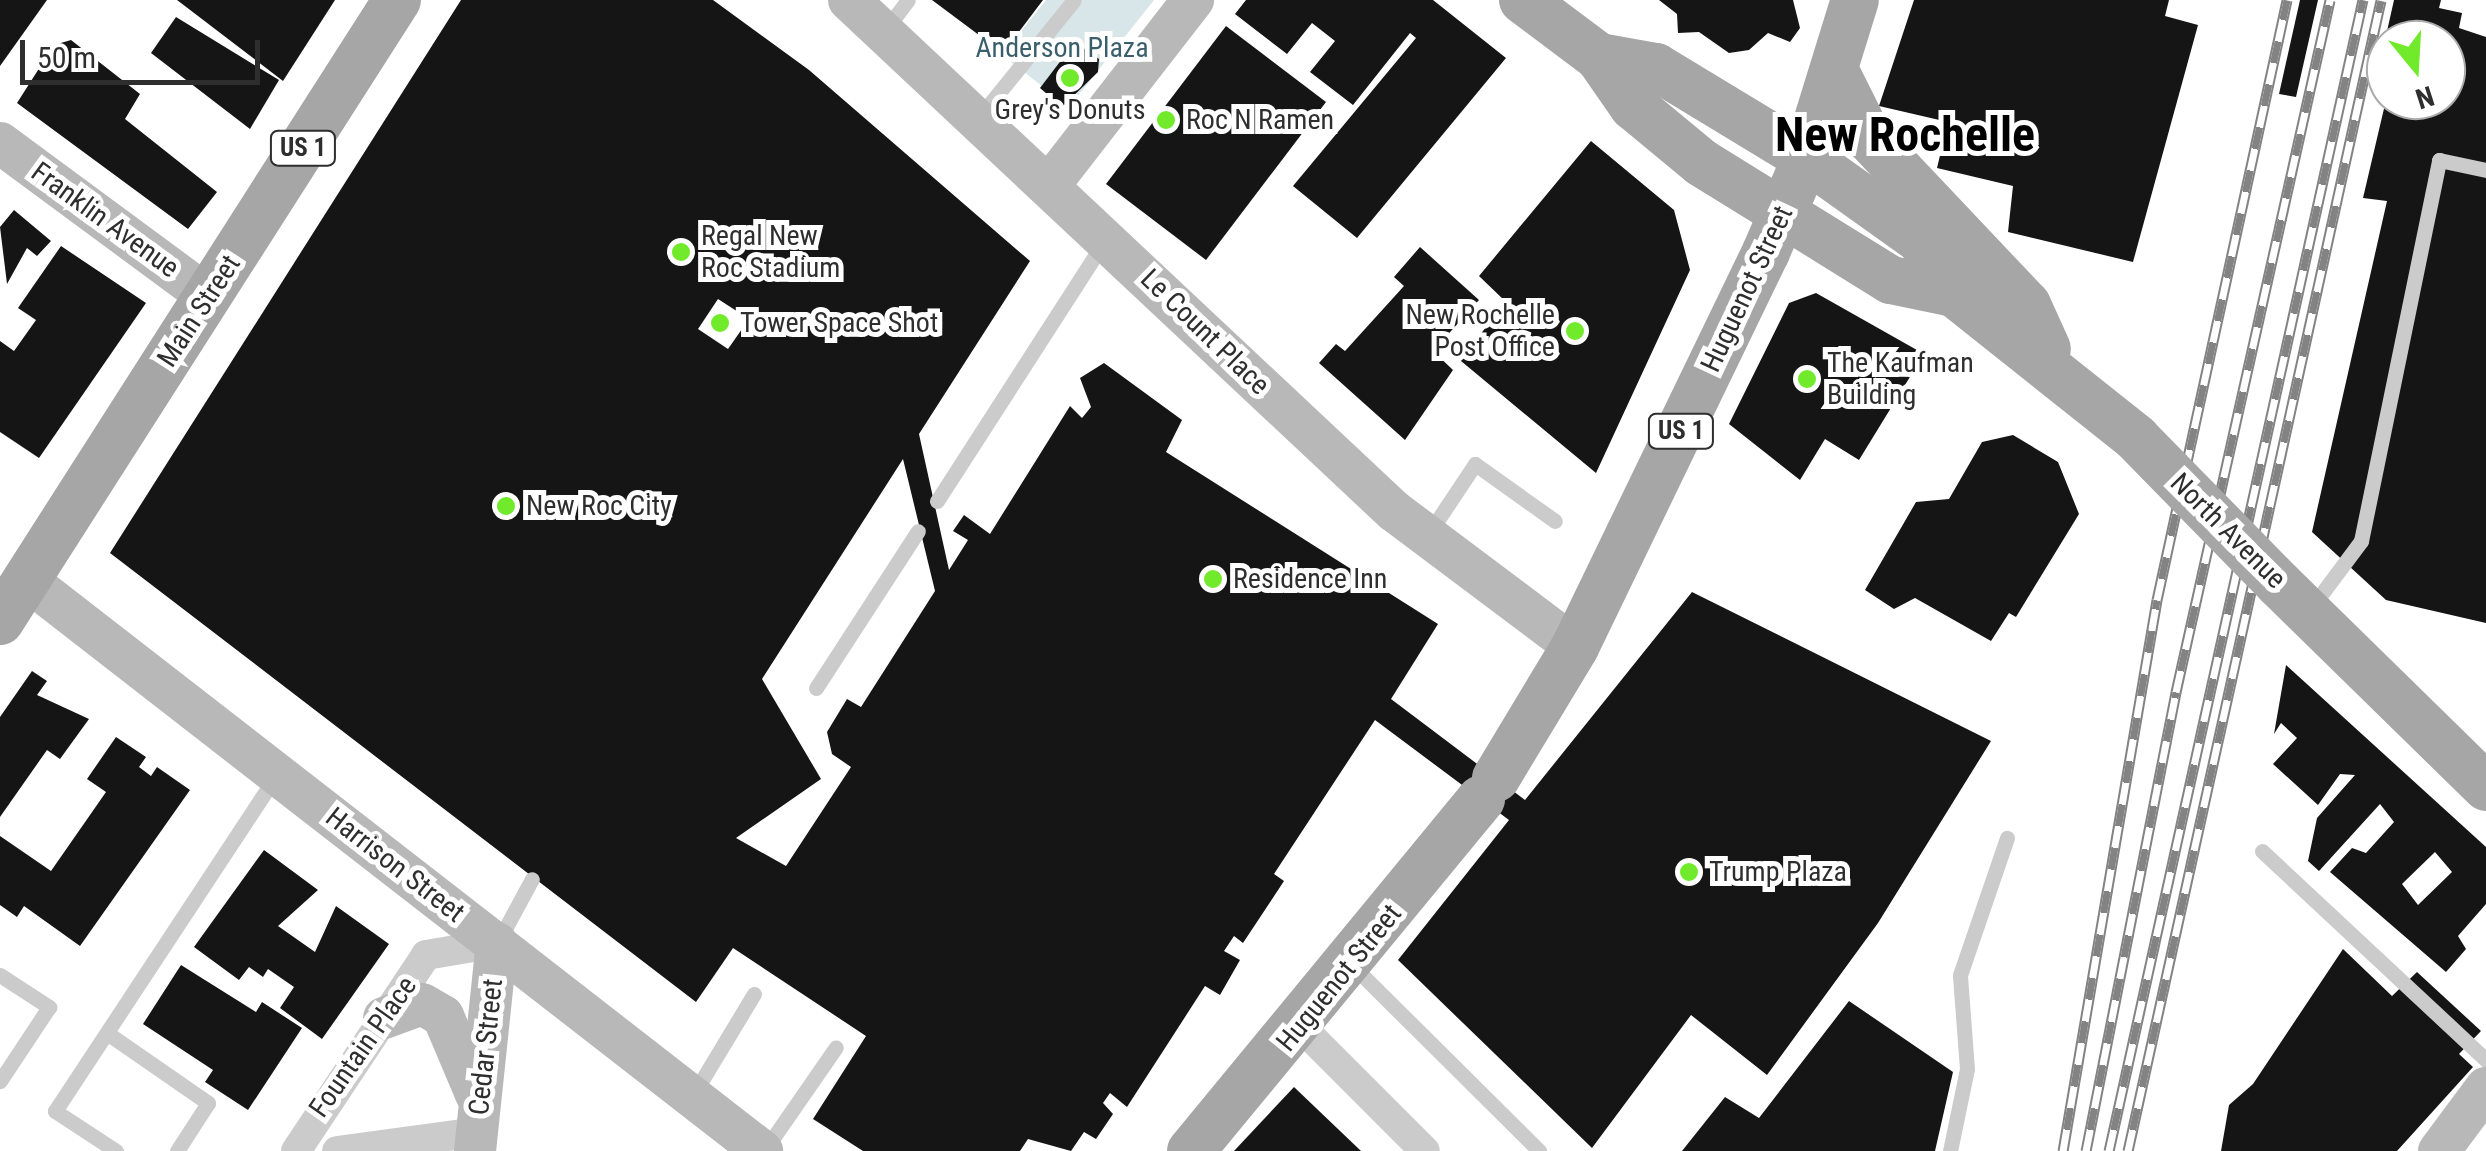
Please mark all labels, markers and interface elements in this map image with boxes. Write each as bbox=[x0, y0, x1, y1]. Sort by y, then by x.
scale bar bbox=[25, 20, 265, 82]
north arrow bbox=[2366, 20, 2466, 120]
park label: Anderson Plaza bbox=[975, 31, 1149, 65]
text: 50 m bbox=[37, 40, 96, 75]
marker: Grey's Donuts bbox=[1059, 67, 1081, 89]
text: N bbox=[2412, 79, 2438, 115]
place label: Grey's Donuts bbox=[995, 93, 1145, 127]
place label: Roc N Ramen bbox=[1186, 103, 1334, 137]
district label: New Rochelle bbox=[1775, 106, 2035, 164]
marker: Roc N Ramen bbox=[1155, 109, 1177, 131]
road number: US 1 bbox=[268, 128, 338, 168]
street label: Franklin Avenue bbox=[25, 155, 185, 285]
street label: Huguenot Street bbox=[1694, 201, 1800, 377]
place label: Regal New Roc Stadium bbox=[701, 219, 840, 285]
marker: Regal New Roc Stadium bbox=[670, 241, 692, 263]
street label: Main Street bbox=[150, 249, 248, 373]
street label: Le Count Place bbox=[1134, 262, 1276, 402]
place label: New Rochelle Post Office bbox=[1405, 298, 1555, 364]
place label: Tower Space Shot bbox=[740, 306, 938, 340]
marker: Tower Space Shot bbox=[709, 312, 731, 334]
marker: New Rochelle Post Office bbox=[1564, 320, 1586, 342]
place label: The Kaufman Building bbox=[1827, 346, 1974, 412]
marker: The Kaufman Building bbox=[1796, 368, 1818, 390]
road number: US 1 bbox=[1646, 411, 1716, 451]
street label: North Avenue bbox=[2163, 466, 2293, 596]
place label: New Roc City bbox=[526, 489, 672, 523]
marker: New Roc City bbox=[495, 495, 517, 517]
place label: Residence Inn bbox=[1233, 562, 1387, 596]
marker: Residence Inn bbox=[1202, 568, 1224, 590]
street label: Harrison Street bbox=[319, 800, 471, 930]
place label: Trump Plaza bbox=[1709, 855, 1847, 889]
marker: Trump Plaza bbox=[1678, 861, 1700, 883]
street label: Huguenot Street bbox=[1270, 898, 1408, 1058]
street label: Fountain Place bbox=[302, 970, 424, 1124]
street label: Cedar Street bbox=[462, 977, 510, 1117]

